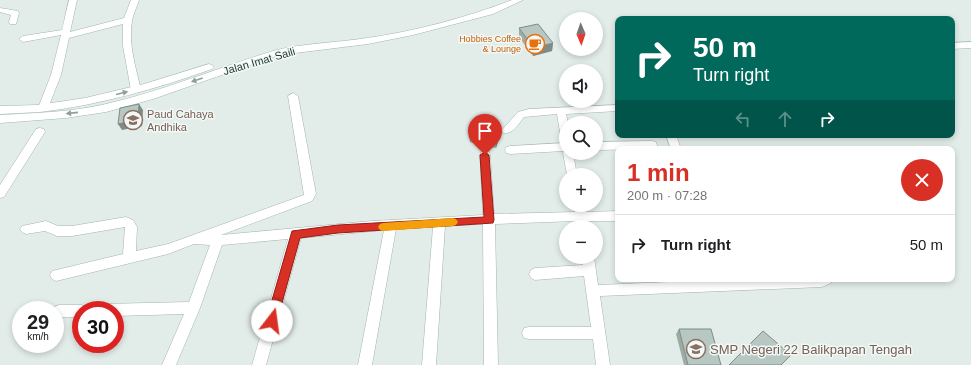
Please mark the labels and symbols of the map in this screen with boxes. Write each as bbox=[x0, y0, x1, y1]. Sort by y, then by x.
north arrow bbox=[559, 12, 603, 56]
cafe icon: Hobbies Coffee & Lounge bbox=[524, 33, 546, 55]
place label: Hobbies Coffee & Lounge bbox=[459, 34, 521, 54]
street label: Jalan Imat Saili bbox=[221, 45, 297, 77]
one-way arrow bbox=[191, 77, 203, 83]
one-way arrow bbox=[115, 90, 128, 96]
place label: Paud Cahaya Andhika bbox=[147, 108, 215, 133]
school or university icon: Paud Cahaya Andhika bbox=[122, 109, 144, 131]
one-way arrow bbox=[66, 110, 78, 117]
pin bbox=[468, 114, 502, 155]
position arrow bbox=[251, 300, 293, 342]
speed limit sign: 30 bbox=[72, 301, 124, 353]
school or university icon: SMP Negeri 22 Balikpapan Tengah bbox=[685, 338, 707, 360]
place label: SMP Negeri 22 Balikpapan Tengah bbox=[710, 342, 912, 357]

